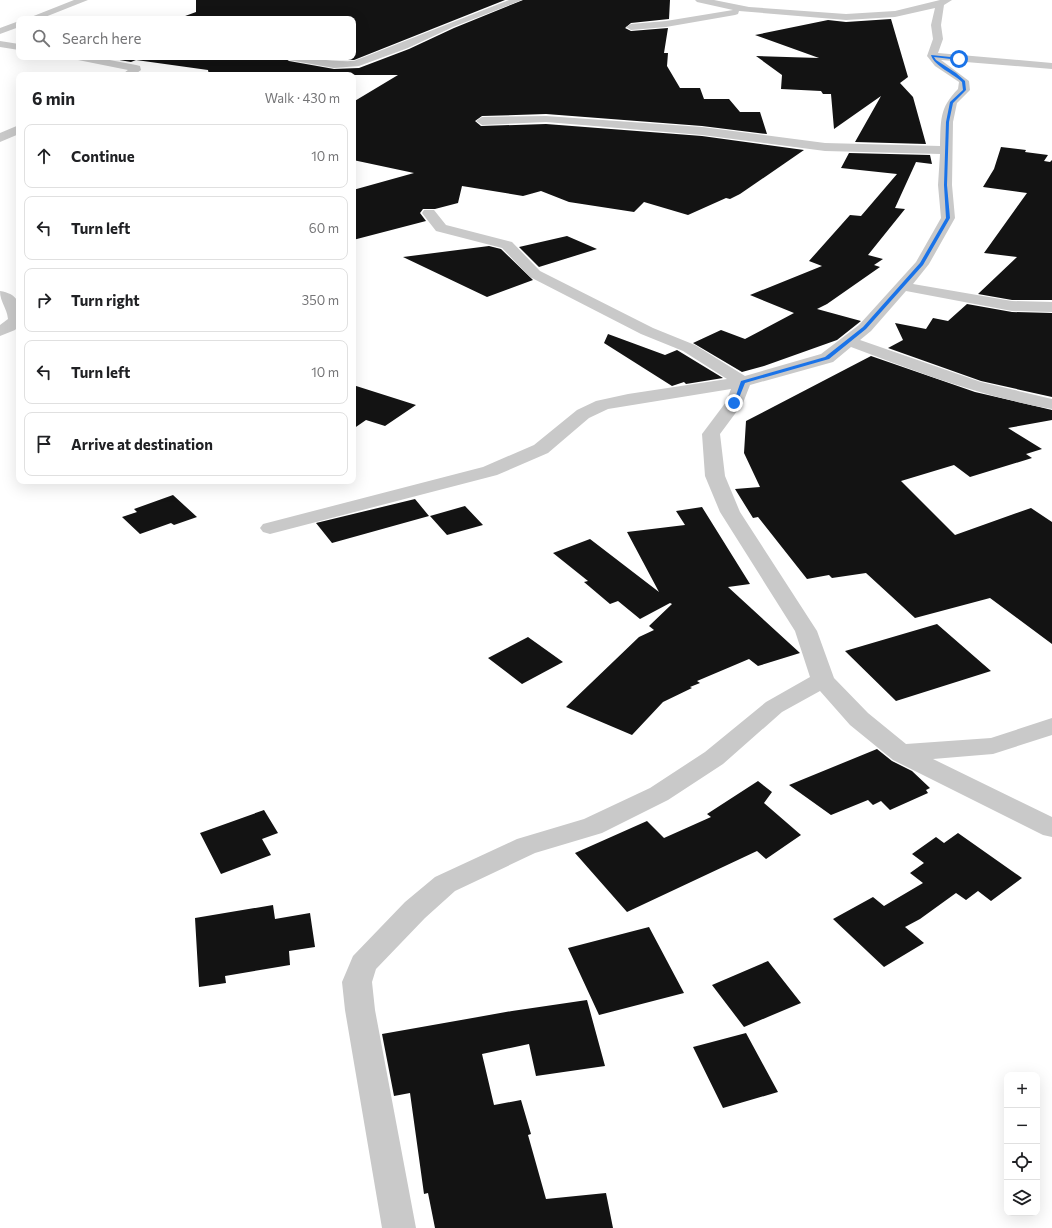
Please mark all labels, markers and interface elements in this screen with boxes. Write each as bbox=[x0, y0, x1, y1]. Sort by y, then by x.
search box bbox=[16, 16, 356, 60]
icon: search bbox=[30, 27, 52, 49]
text: Search here bbox=[62, 29, 141, 47]
route start bbox=[950, 50, 968, 68]
text: 6 min bbox=[32, 88, 75, 109]
text: Walk · 430 m bbox=[265, 90, 340, 106]
icon: ahead bbox=[33, 145, 55, 167]
text: Continue bbox=[71, 147, 135, 165]
text: 10 m bbox=[311, 148, 339, 164]
icon: left bbox=[33, 217, 55, 239]
text: Turn left bbox=[71, 219, 130, 237]
text: 60 m bbox=[309, 220, 339, 236]
icon: right bbox=[33, 289, 55, 311]
text: Turn right bbox=[71, 291, 140, 309]
text: 350 m bbox=[302, 292, 339, 308]
icon: left bbox=[33, 361, 55, 383]
text: Turn left bbox=[71, 363, 130, 381]
text: 10 m bbox=[311, 364, 339, 380]
route end bbox=[725, 394, 743, 412]
icon: arrive bbox=[33, 433, 55, 455]
text: Arrive at destination bbox=[71, 435, 213, 453]
map controls bbox=[1004, 1072, 1040, 1216]
button: + bbox=[1004, 1072, 1040, 1108]
button: − bbox=[1004, 1108, 1040, 1144]
button: locate bbox=[1004, 1144, 1040, 1180]
button: layers bbox=[1004, 1180, 1040, 1216]

